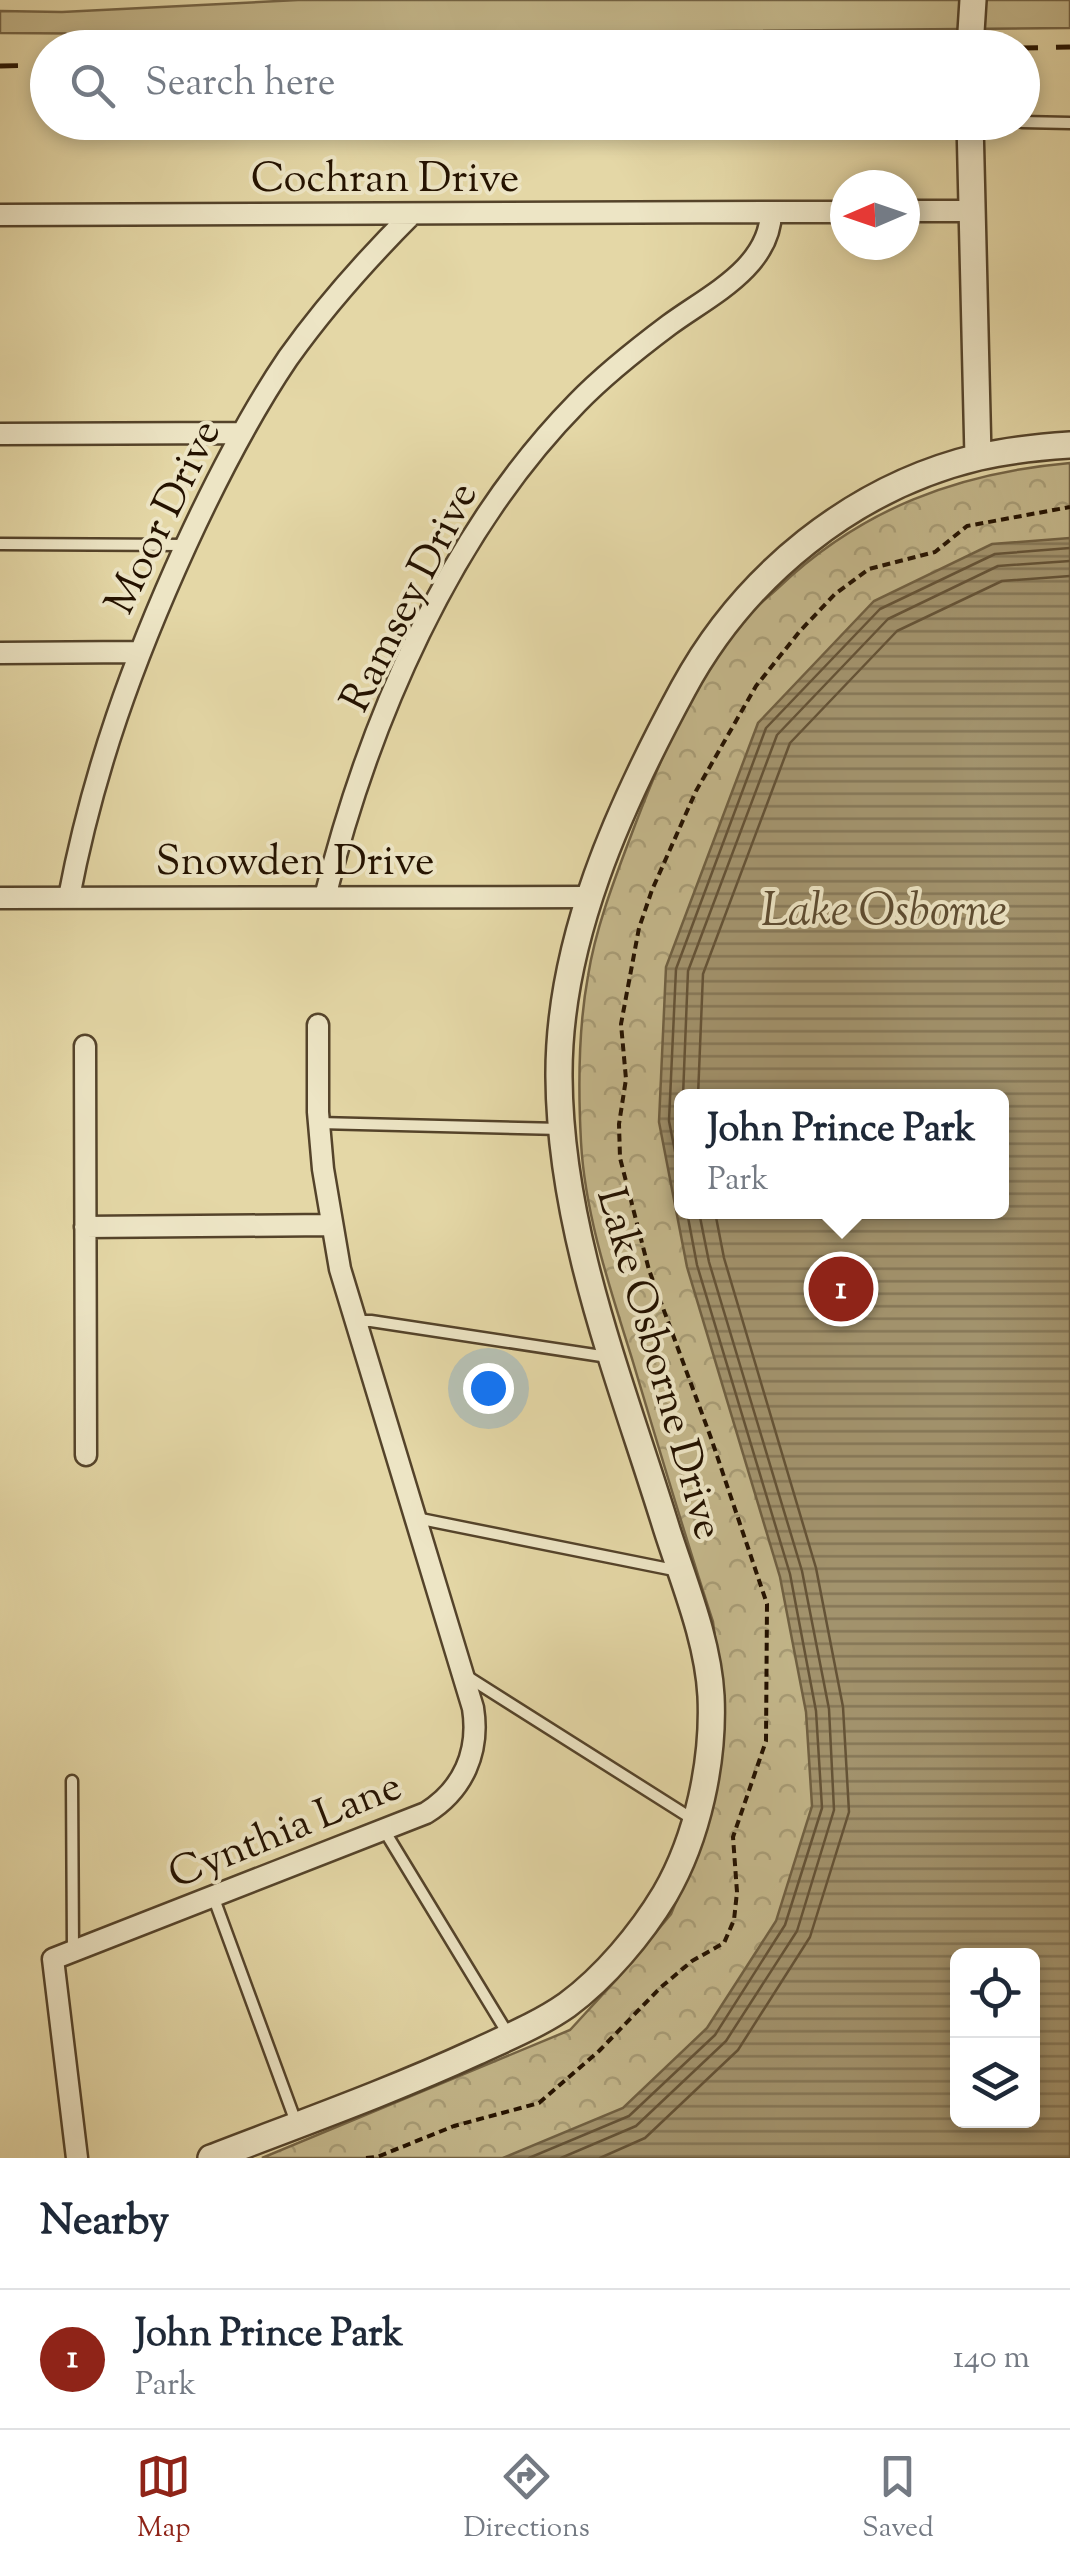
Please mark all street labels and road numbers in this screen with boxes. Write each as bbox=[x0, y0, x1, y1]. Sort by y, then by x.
street label: Cochran Drive bbox=[251, 151, 519, 211]
street label: Moor Drive bbox=[93, 411, 238, 626]
street label: Ramsey Drive bbox=[328, 473, 495, 724]
street label: Snowden Drive bbox=[155, 834, 435, 894]
street label: Lake Osborne Drive bbox=[578, 1182, 736, 1547]
street label: Cynthia Lane bbox=[160, 1759, 411, 1907]

